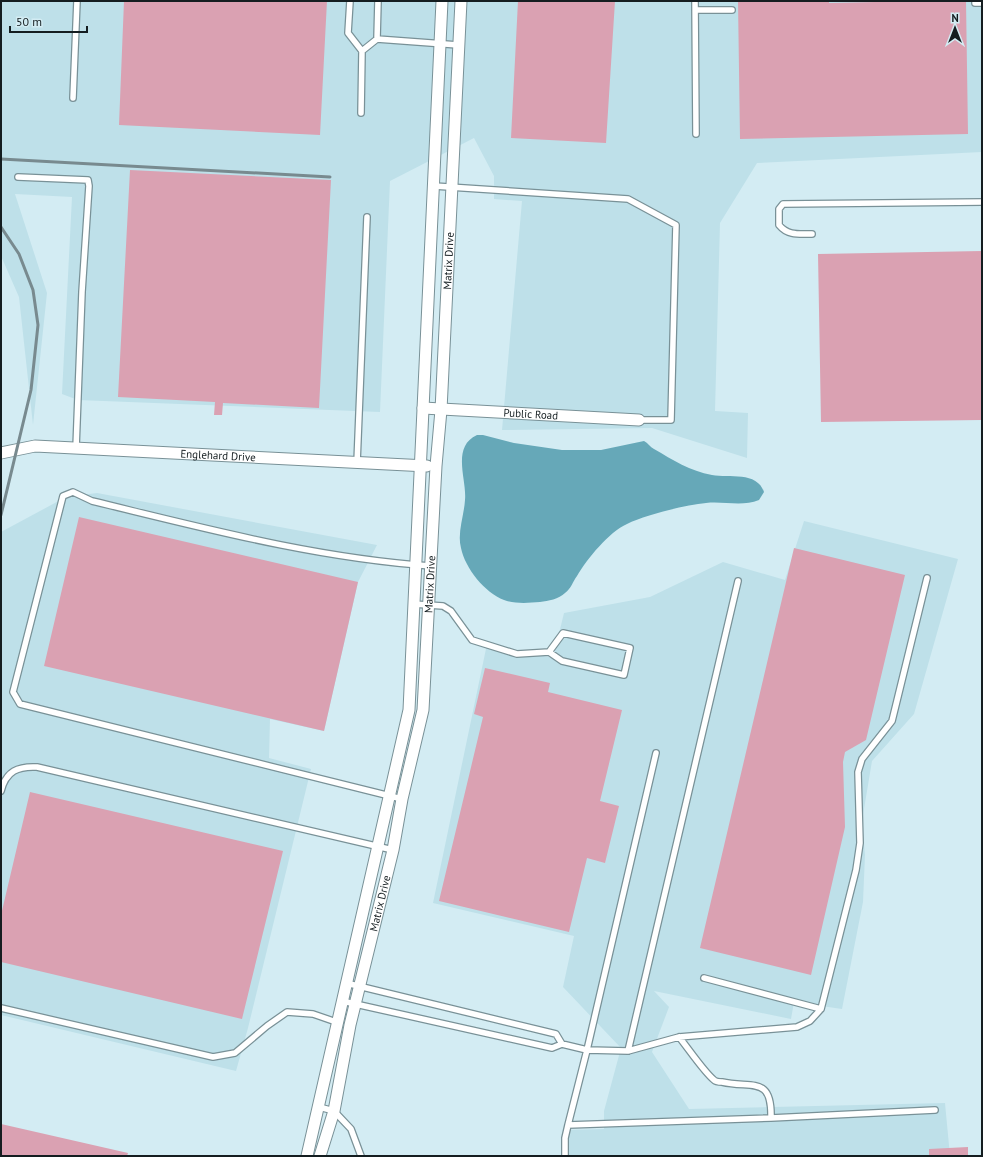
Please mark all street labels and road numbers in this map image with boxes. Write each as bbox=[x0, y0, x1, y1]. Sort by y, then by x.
street label: Matrix Drive bbox=[440, 231, 457, 290]
street label: Public Road bbox=[503, 405, 559, 423]
street label: Englehard Drive bbox=[180, 446, 256, 464]
street label: Matrix Drive bbox=[421, 555, 438, 613]
street label: Matrix Drive bbox=[366, 873, 394, 933]

